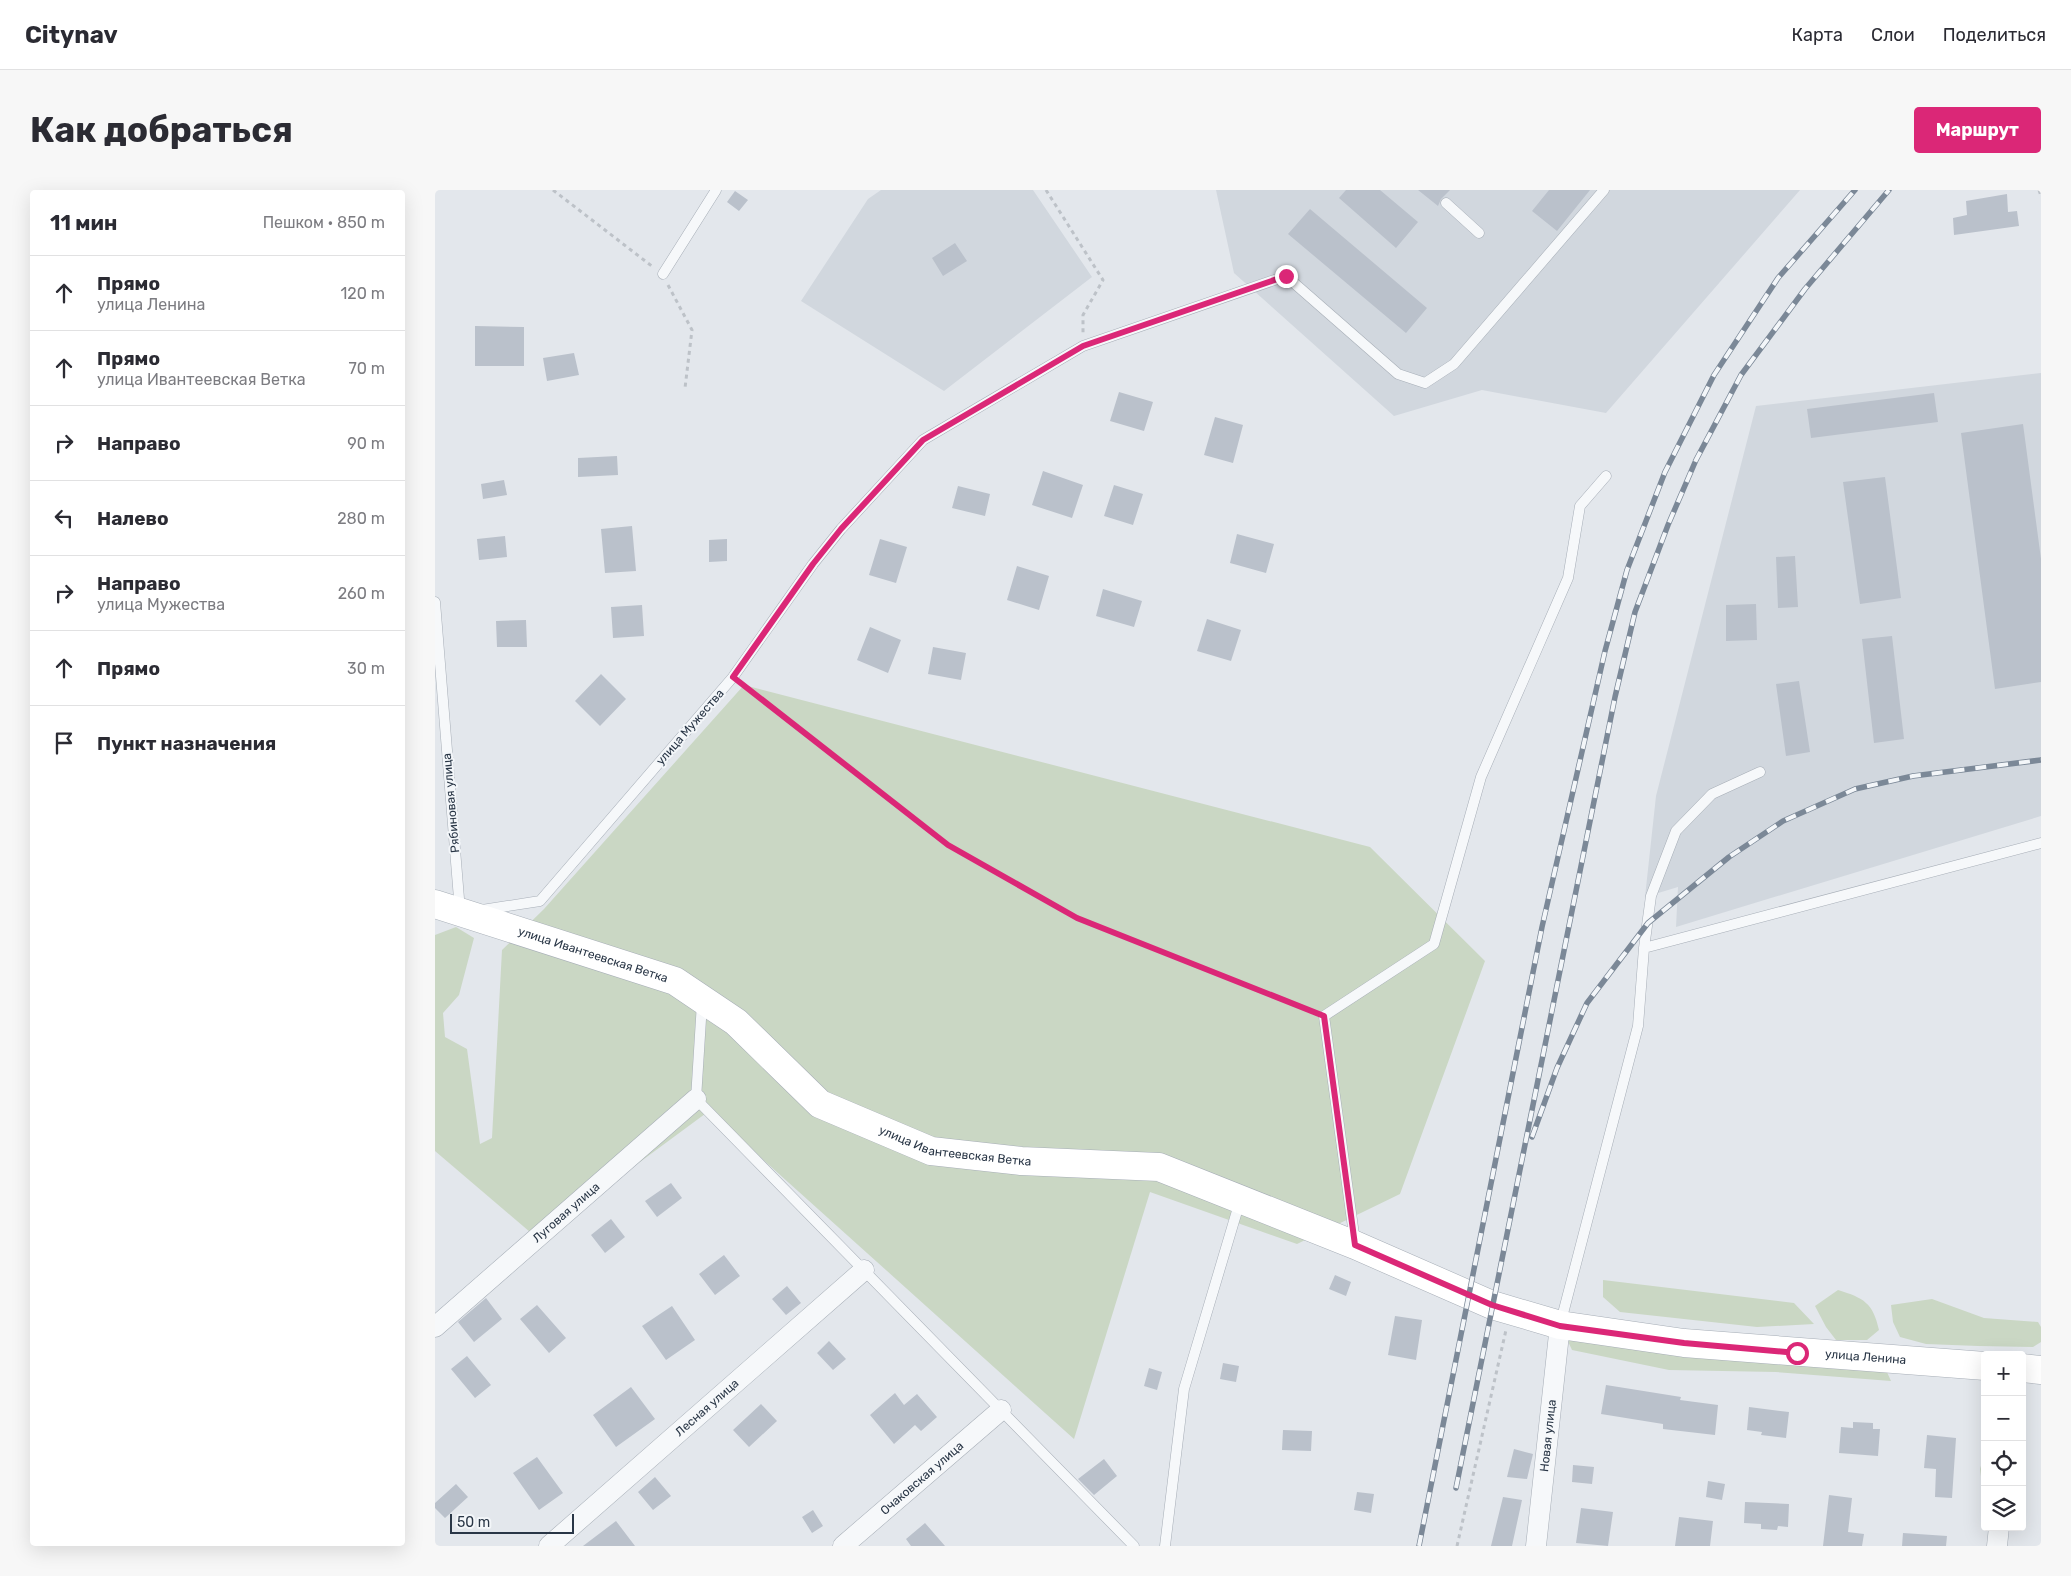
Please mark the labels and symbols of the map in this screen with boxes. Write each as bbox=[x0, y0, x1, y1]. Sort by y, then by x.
route end bbox=[1275, 265, 1298, 288]
street label: улица Мужества bbox=[653, 686, 727, 768]
street label: Рябиновая улица bbox=[440, 753, 462, 853]
street label: улица Ивантеевская Ветка bbox=[516, 924, 670, 985]
street label: улица Ивантеевская Ветка bbox=[877, 1123, 1032, 1168]
street label: Луговая улица bbox=[530, 1179, 602, 1246]
route start bbox=[1786, 1342, 1809, 1365]
street label: улица Ленина bbox=[1825, 1347, 1907, 1367]
street label: Лесная улица bbox=[672, 1376, 742, 1439]
street label: Новая улица bbox=[1537, 1399, 1559, 1473]
street label: Очаковская улица bbox=[878, 1439, 966, 1518]
scale bar bbox=[450, 1511, 574, 1534]

